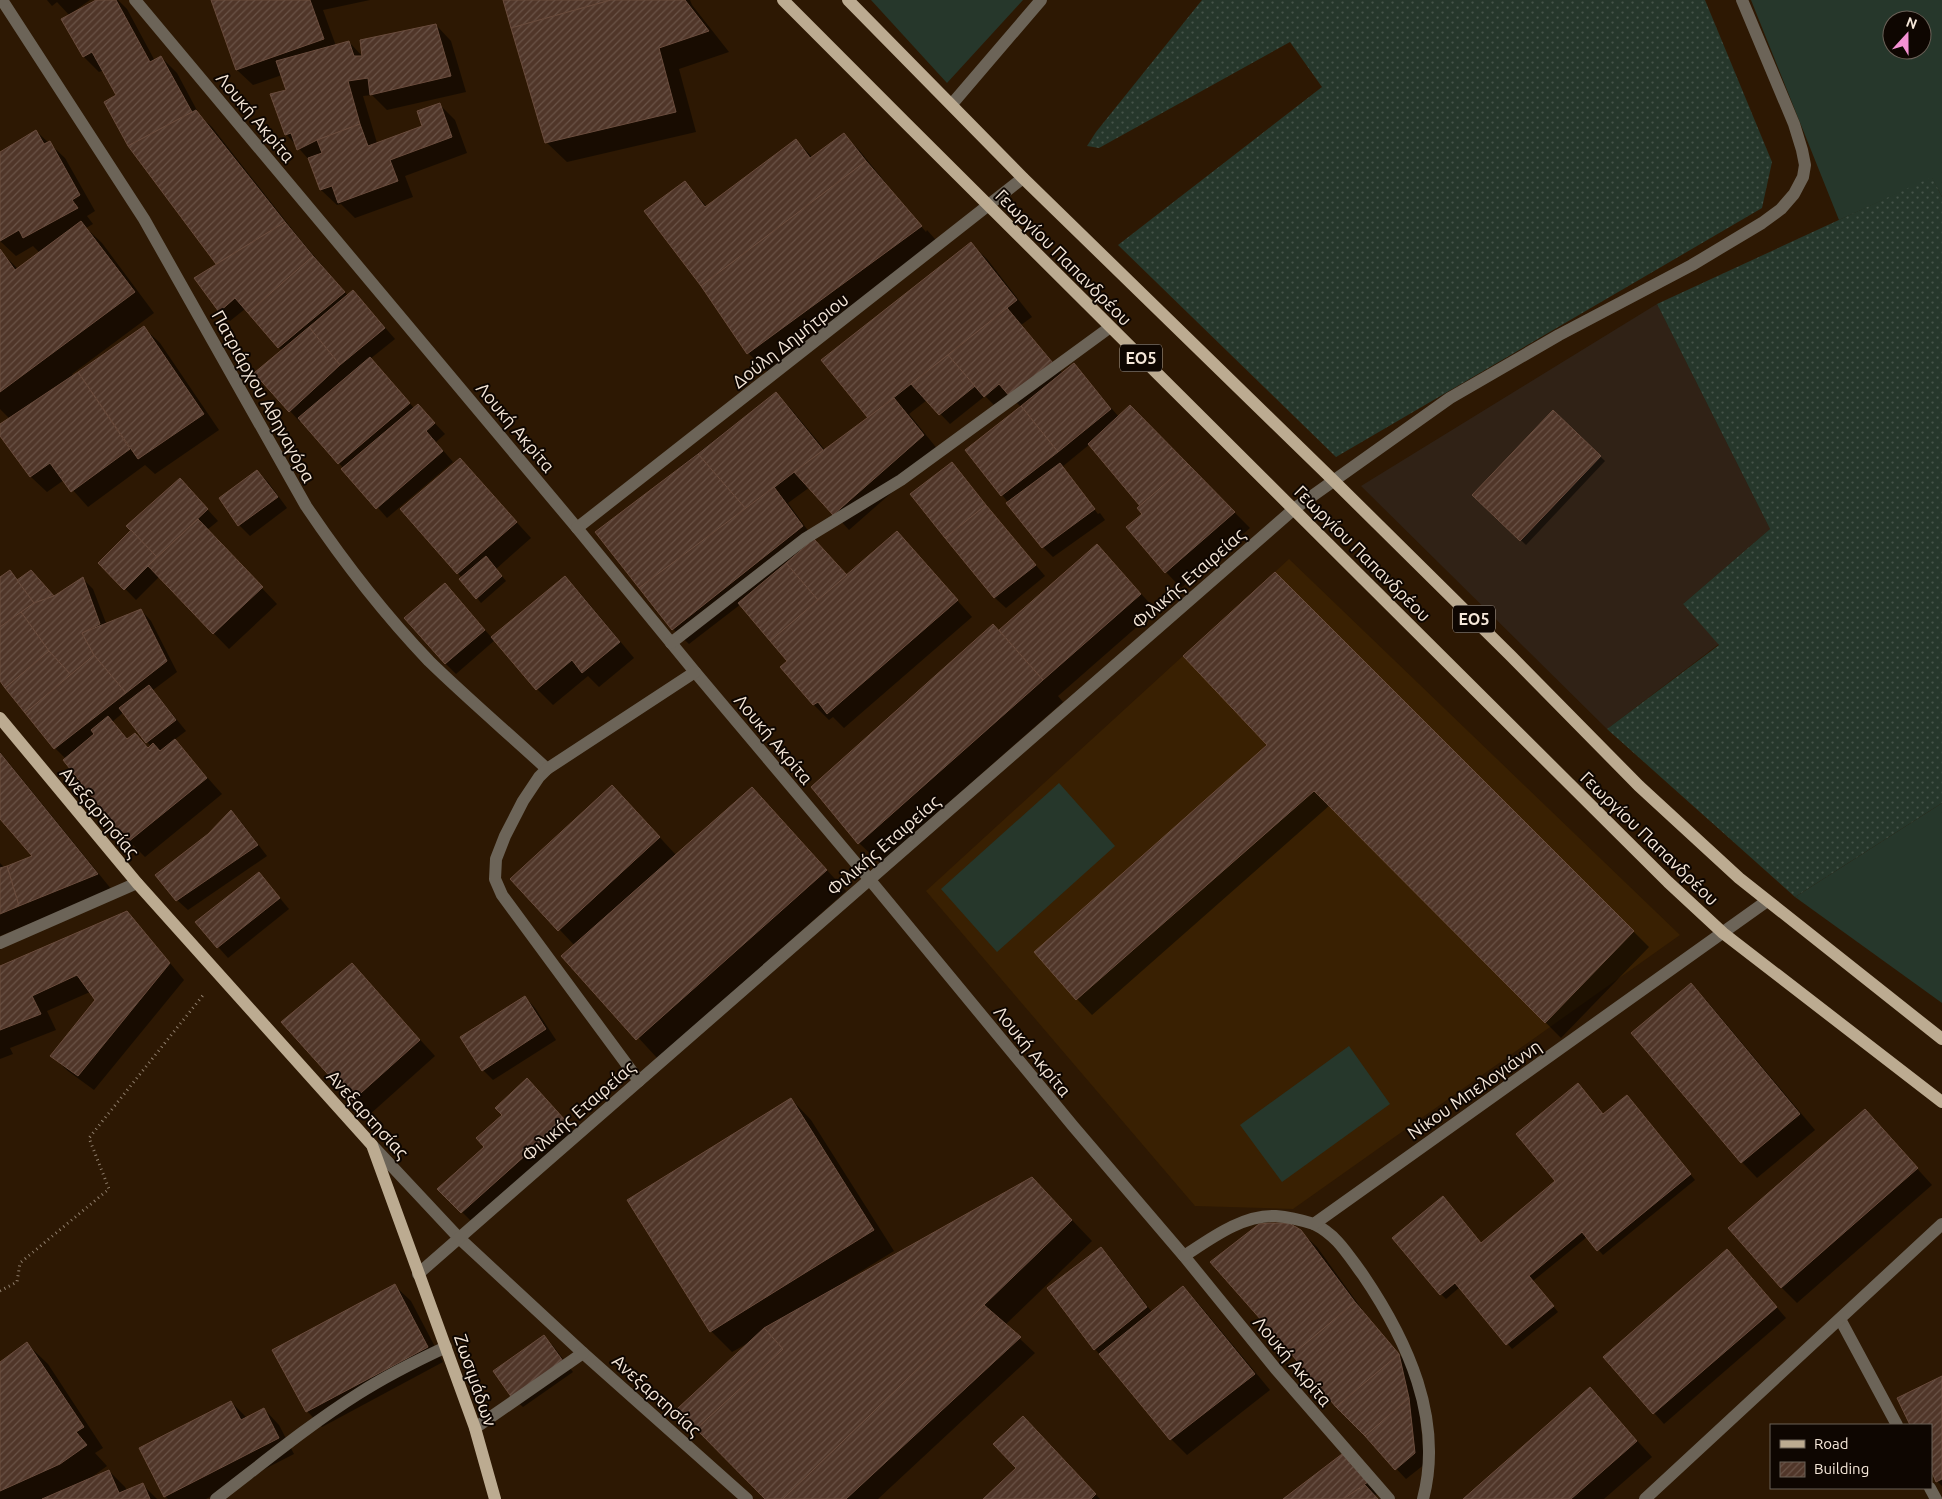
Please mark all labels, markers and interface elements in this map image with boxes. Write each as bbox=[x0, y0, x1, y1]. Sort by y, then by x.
north arrow bbox=[1882, 10, 1932, 60]
text: N bbox=[1904, 14, 1919, 32]
street label: Λουκή Ακρίτα bbox=[213, 68, 299, 166]
street label: Γεωργίου Παπανδρέου bbox=[992, 185, 1136, 329]
street label: Δούλη Δημήτριου bbox=[728, 288, 852, 392]
street label: Πατριάρχου Αθηναγόρα bbox=[208, 306, 320, 486]
road number: ΕΟ5 bbox=[1120, 344, 1162, 372]
street label: Λουκή Ακρίτα bbox=[473, 378, 559, 476]
street label: Γεωργίου Παπανδρέου bbox=[1291, 481, 1435, 625]
street label: Φιλικής Εταιρείας bbox=[1128, 524, 1249, 633]
road number: ΕΟ5 bbox=[1453, 606, 1495, 632]
street label: Λουκή Ακρίτα bbox=[731, 690, 817, 788]
street label: Ανεξαρτησίας bbox=[56, 763, 144, 862]
street label: Γεωργίου Παπανδρέου bbox=[1577, 767, 1723, 909]
street label: Φιλικής Εταιρείας bbox=[823, 791, 944, 900]
street label: Λουκή Ακρίτα bbox=[990, 1002, 1076, 1100]
street label: Νίκου Μπελογιάννη bbox=[1403, 1035, 1545, 1143]
street label: Φιλικής Εταιρείας bbox=[518, 1057, 639, 1166]
street label: Ανεξαρτησίας bbox=[322, 1066, 413, 1163]
street label: Λουκή Ακρίτα bbox=[1250, 1312, 1336, 1410]
street label: Ζωσιμάδων bbox=[451, 1331, 501, 1429]
street label: Ανεξαρτησίας bbox=[608, 1350, 705, 1441]
legend bbox=[1770, 1424, 1932, 1489]
text: Road bbox=[1814, 1435, 1849, 1452]
text: Building bbox=[1814, 1460, 1869, 1477]

